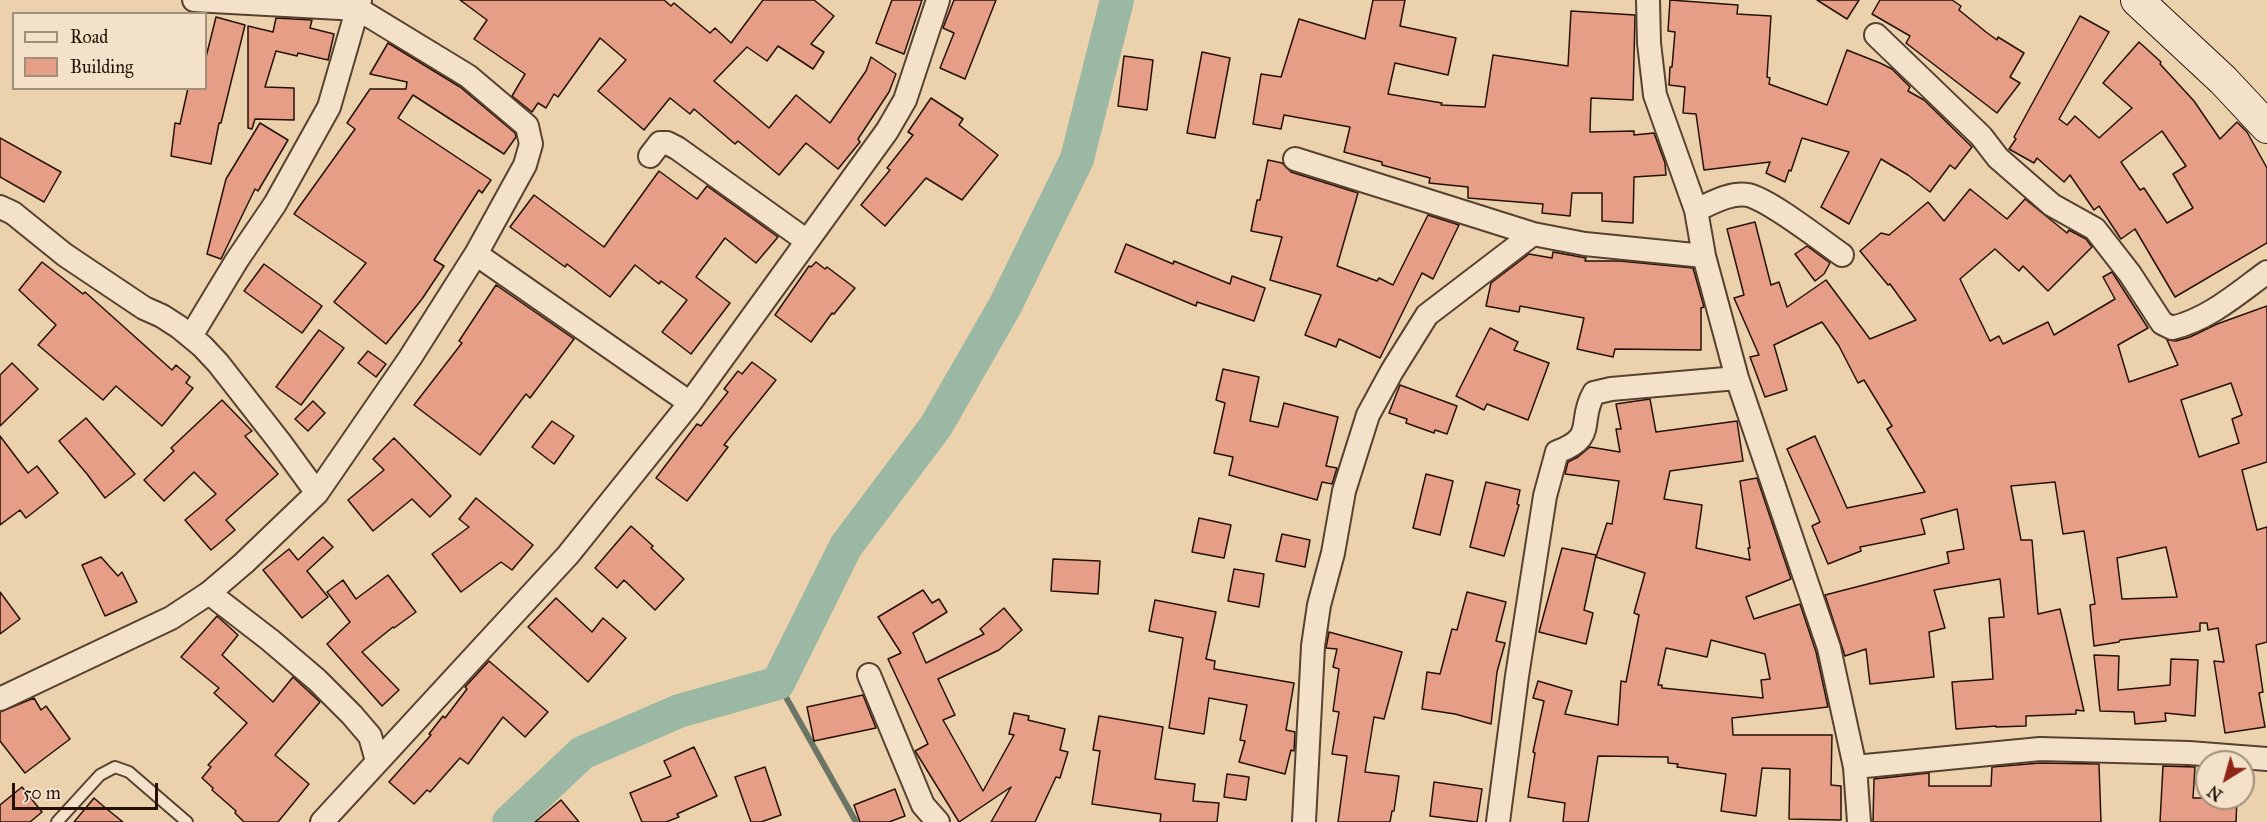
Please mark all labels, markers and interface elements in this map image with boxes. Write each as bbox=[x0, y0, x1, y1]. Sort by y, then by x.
legend bbox=[12, 12, 207, 90]
text: Road bbox=[70, 26, 108, 48]
text: Building bbox=[70, 56, 133, 78]
north arrow bbox=[2195, 750, 2255, 810]
scale bar bbox=[15, 771, 160, 809]
text: 50 m bbox=[23, 782, 61, 804]
text: N bbox=[2204, 782, 2226, 805]

